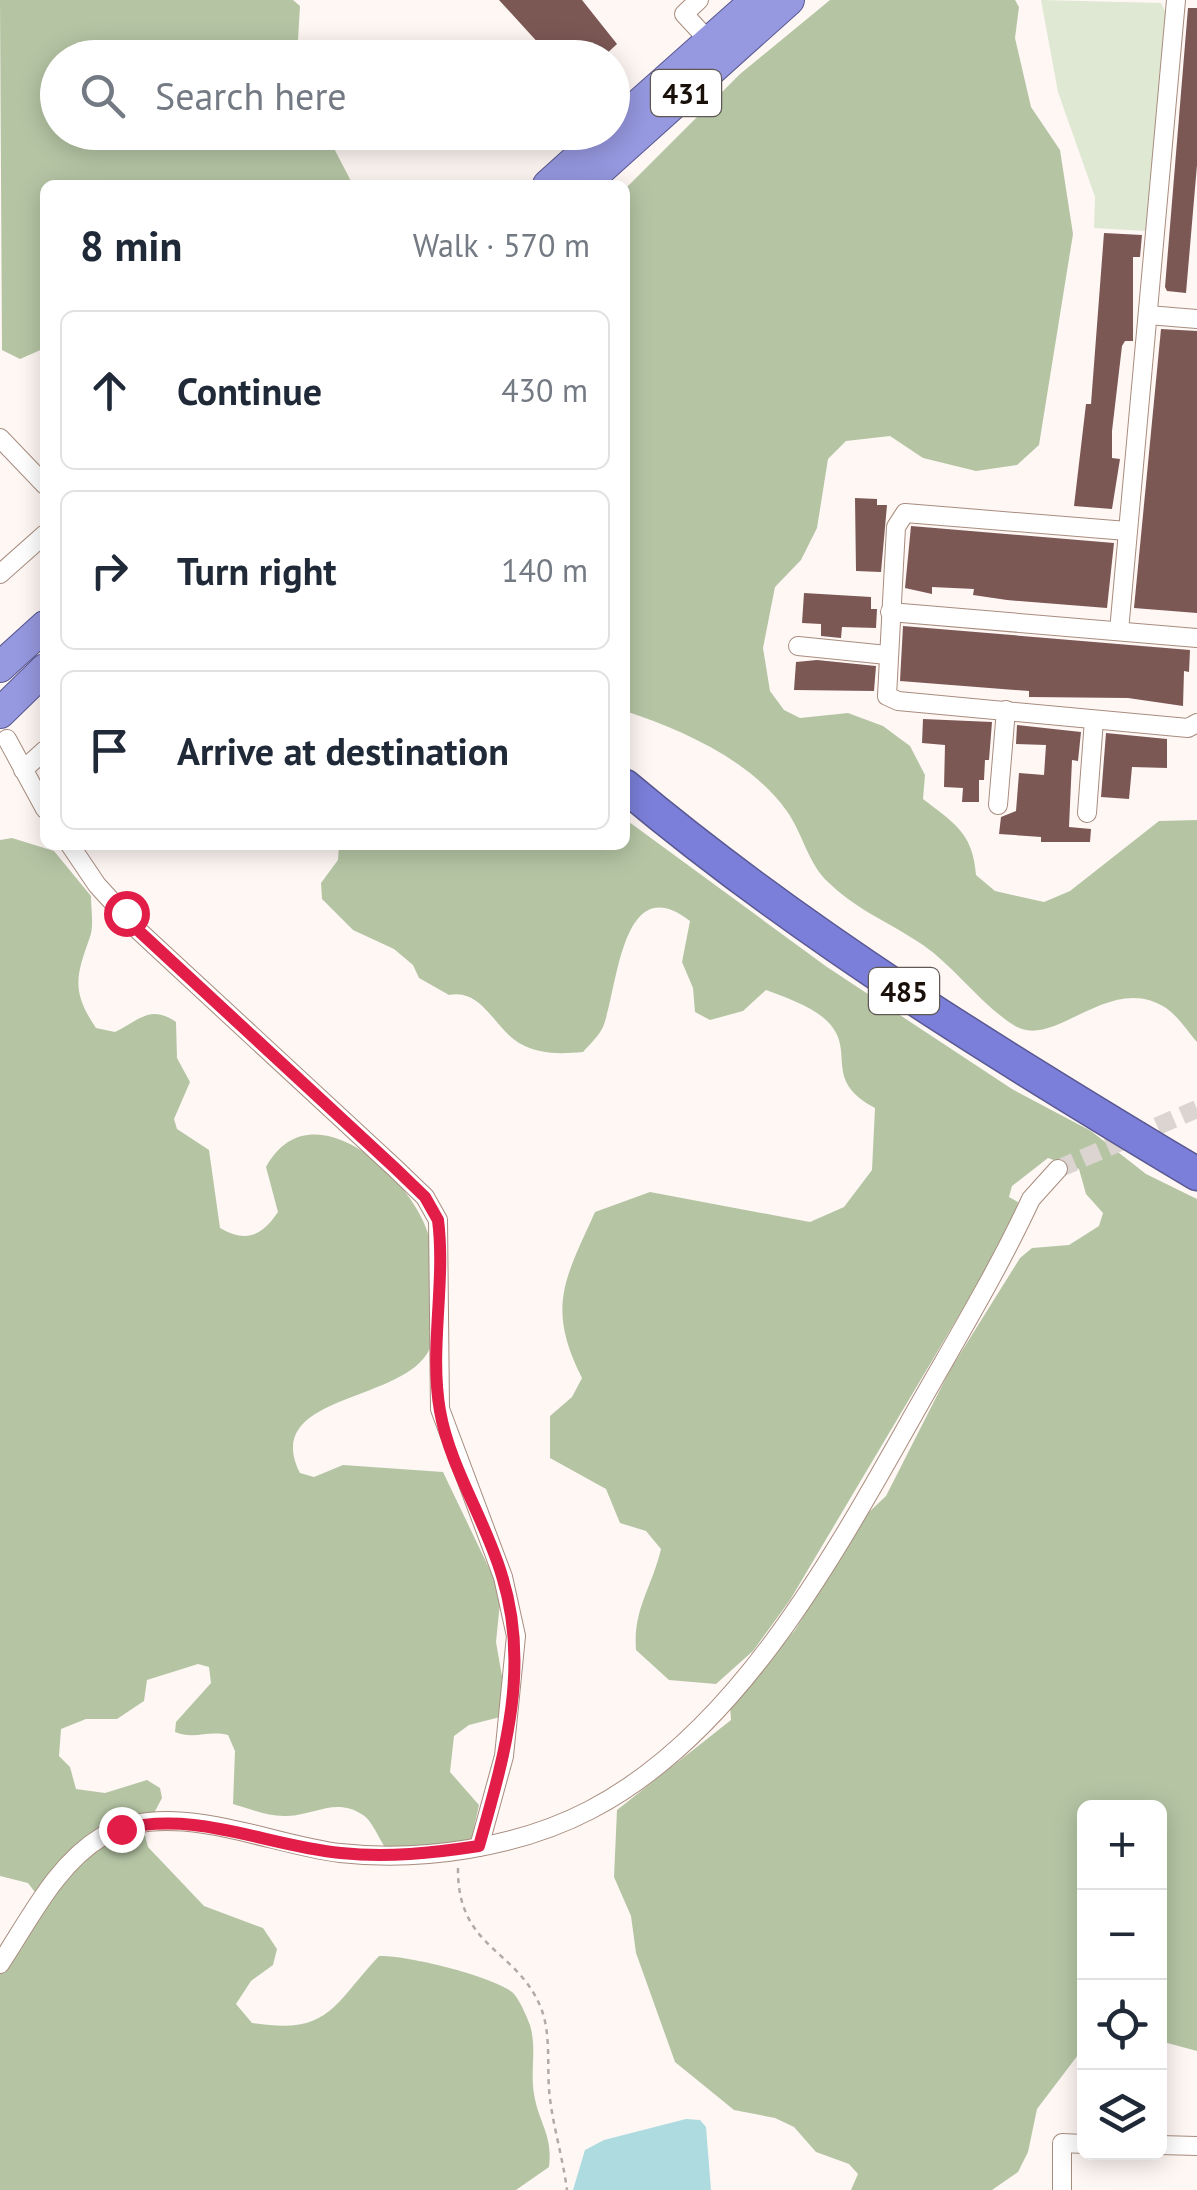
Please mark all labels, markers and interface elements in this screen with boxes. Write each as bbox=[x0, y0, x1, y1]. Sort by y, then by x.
search box bbox=[40, 40, 630, 150]
icon: search bbox=[75, 68, 130, 123]
road number: 431 bbox=[651, 70, 721, 116]
text: Search here bbox=[155, 71, 347, 120]
text: 8 min bbox=[80, 218, 182, 273]
text: Walk · 570 m bbox=[413, 224, 590, 266]
icon: ahead bbox=[82, 363, 137, 418]
text: Continue bbox=[177, 366, 322, 415]
text: 430 m bbox=[501, 369, 588, 411]
icon: right bbox=[82, 543, 137, 598]
text: Turn right bbox=[177, 546, 337, 595]
text: 140 m bbox=[501, 549, 588, 591]
icon: arrive bbox=[82, 723, 137, 778]
text: Arrive at destination bbox=[177, 726, 509, 775]
route start bbox=[104, 891, 150, 937]
road number: 485 bbox=[869, 968, 939, 1014]
map controls bbox=[1077, 1800, 1167, 2160]
button: + bbox=[1077, 1800, 1167, 1890]
route end bbox=[99, 1807, 145, 1853]
button: − bbox=[1077, 1890, 1167, 1980]
button: locate bbox=[1077, 1980, 1167, 2070]
button: layers bbox=[1077, 2070, 1167, 2160]

